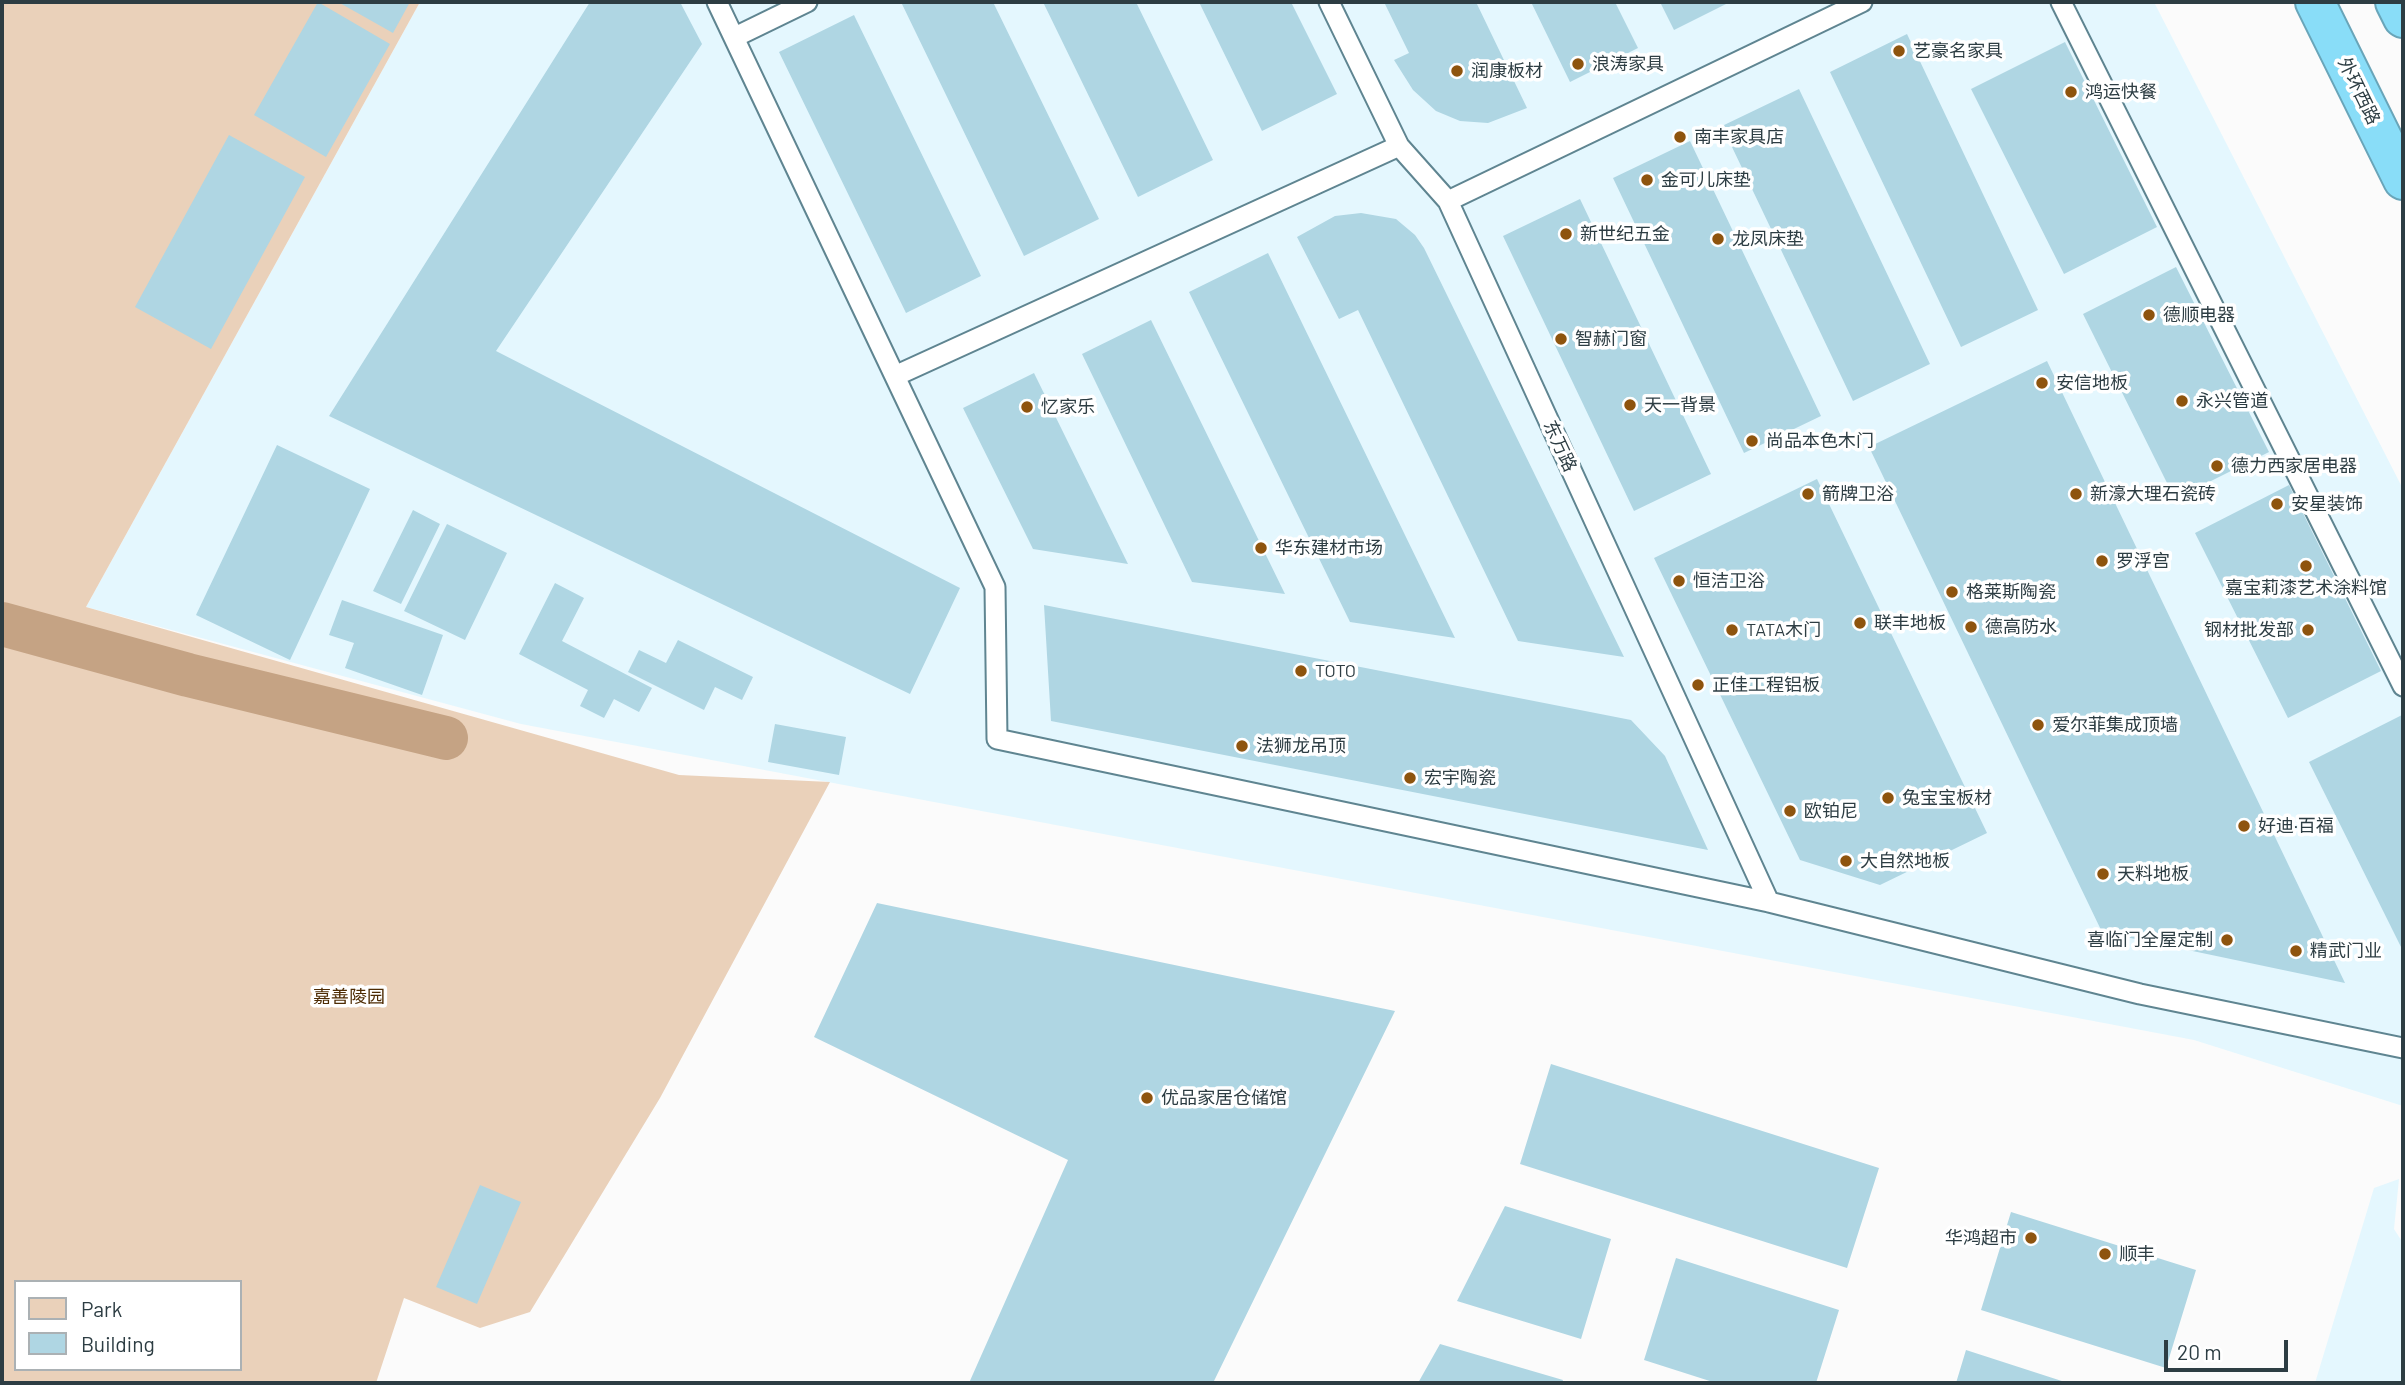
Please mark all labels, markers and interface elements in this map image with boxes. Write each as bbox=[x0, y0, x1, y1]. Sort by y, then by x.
place label: 艺豪名家具 bbox=[1913, 40, 2003, 62]
marker: 艺豪名家具 bbox=[1891, 43, 1907, 59]
place label: 浪涛家具 bbox=[1592, 53, 1664, 75]
street label: 外环西路 bbox=[2334, 54, 2384, 128]
marker: 浪涛家具 bbox=[1570, 56, 1586, 72]
place label: 润康板材 bbox=[1471, 60, 1543, 82]
marker: 润康板材 bbox=[1449, 63, 1465, 79]
place label: 鸿运快餐 bbox=[2085, 81, 2157, 103]
marker: 鸿运快餐 bbox=[2063, 84, 2079, 100]
place label: 南丰家具店 bbox=[1694, 126, 1784, 148]
marker: 南丰家具店 bbox=[1672, 129, 1688, 145]
place label: 金可儿床垫 bbox=[1661, 169, 1751, 191]
marker: 金可儿床垫 bbox=[1639, 172, 1655, 188]
place label: 新世纪五金 bbox=[1580, 223, 1670, 245]
marker: 新世纪五金 bbox=[1558, 226, 1574, 242]
place label: 龙凤床垫 bbox=[1732, 228, 1804, 250]
marker: 龙凤床垫 bbox=[1710, 231, 1726, 247]
place label: 德顺电器 bbox=[2163, 304, 2235, 326]
marker: 德顺电器 bbox=[2141, 307, 2157, 323]
place label: 智赫门窗 bbox=[1575, 328, 1647, 350]
marker: 智赫门窗 bbox=[1553, 331, 1569, 347]
place label: 安信地板 bbox=[2056, 372, 2128, 394]
marker: 安信地板 bbox=[2034, 375, 2050, 391]
place label: 永兴管道 bbox=[2196, 390, 2268, 412]
marker: 永兴管道 bbox=[2174, 393, 2190, 409]
place label: 天一背景 bbox=[1644, 394, 1716, 416]
place label: 忆家乐 bbox=[1041, 396, 1095, 418]
marker: 天一背景 bbox=[1622, 397, 1638, 413]
marker: 忆家乐 bbox=[1019, 399, 1035, 415]
street label: 东万路 bbox=[1539, 417, 1581, 475]
place label: 尚品本色木门 bbox=[1766, 430, 1874, 452]
marker: 尚品本色木门 bbox=[1744, 433, 1760, 449]
place label: 德力西家居电器 bbox=[2231, 455, 2357, 477]
marker: 德力西家居电器 bbox=[2209, 458, 2225, 474]
place label: 箭牌卫浴 bbox=[1822, 483, 1894, 505]
place label: 新濠大理石瓷砖 bbox=[2090, 483, 2216, 505]
marker: 箭牌卫浴 bbox=[1800, 486, 1816, 502]
marker: 新濠大理石瓷砖 bbox=[2068, 486, 2084, 502]
place label: 安星装饰 bbox=[2291, 493, 2363, 515]
marker: 安星装饰 bbox=[2269, 496, 2285, 512]
place label: 华东建材市场 bbox=[1275, 537, 1383, 559]
marker: 华东建材市场 bbox=[1253, 540, 1269, 556]
place label: 罗浮宫 bbox=[2116, 550, 2170, 572]
marker: 罗浮宫 bbox=[2094, 553, 2110, 569]
marker: 嘉宝莉漆艺术涂料馆 bbox=[2298, 558, 2314, 574]
place label: 恒洁卫浴 bbox=[1693, 570, 1765, 592]
marker: 恒洁卫浴 bbox=[1671, 573, 1687, 589]
place label: 嘉宝莉漆艺术涂料馆 bbox=[2225, 577, 2387, 599]
place label: 格莱斯陶瓷 bbox=[1966, 581, 2056, 603]
marker: 格莱斯陶瓷 bbox=[1944, 584, 1960, 600]
place label: 联丰地板 bbox=[1874, 612, 1946, 634]
marker: 联丰地板 bbox=[1852, 615, 1868, 631]
place label: 德高防水 bbox=[1985, 616, 2057, 638]
place label: TATA木门 bbox=[1746, 619, 1821, 641]
marker: 德高防水 bbox=[1963, 619, 1979, 635]
place label: 钢材批发部 bbox=[2204, 619, 2294, 641]
marker: TATA木门 bbox=[1724, 622, 1740, 638]
marker: 钢材批发部 bbox=[2300, 622, 2316, 638]
place label: TOTO bbox=[1315, 660, 1356, 682]
marker: TOTO bbox=[1293, 663, 1309, 679]
place label: 正佳工程铝板 bbox=[1712, 674, 1820, 696]
marker: 正佳工程铝板 bbox=[1690, 677, 1706, 693]
place label: 爱尔菲集成顶墙 bbox=[2052, 714, 2178, 736]
marker: 爱尔菲集成顶墙 bbox=[2030, 717, 2046, 733]
place label: 法狮龙吊顶 bbox=[1256, 735, 1346, 757]
marker: 法狮龙吊顶 bbox=[1234, 738, 1250, 754]
place label: 宏宇陶瓷 bbox=[1424, 767, 1496, 789]
marker: 宏宇陶瓷 bbox=[1402, 770, 1418, 786]
place label: 兔宝宝板材 bbox=[1902, 787, 1992, 809]
marker: 兔宝宝板材 bbox=[1880, 790, 1896, 806]
place label: 欧铂尼 bbox=[1804, 800, 1858, 822]
marker: 欧铂尼 bbox=[1782, 803, 1798, 819]
place label: 好迪·百福 bbox=[2258, 815, 2334, 837]
marker: 好迪·百福 bbox=[2236, 818, 2252, 834]
place label: 大自然地板 bbox=[1860, 850, 1950, 872]
marker: 大自然地板 bbox=[1838, 853, 1854, 869]
place label: 天料地板 bbox=[2117, 863, 2189, 885]
marker: 天料地板 bbox=[2095, 866, 2111, 882]
place label: 喜临门全屋定制 bbox=[2087, 929, 2213, 951]
marker: 喜临门全屋定制 bbox=[2219, 932, 2235, 948]
place label: 精武门业 bbox=[2310, 940, 2382, 962]
marker: 精武门业 bbox=[2288, 943, 2304, 959]
park label: 嘉善陵园 bbox=[313, 986, 385, 1008]
place label: 优品家居仓储馆 bbox=[1161, 1087, 1287, 1109]
marker: 优品家居仓储馆 bbox=[1139, 1090, 1155, 1106]
place label: 华鸿超市 bbox=[1945, 1227, 2017, 1249]
marker: 华鸿超市 bbox=[2023, 1230, 2039, 1246]
place label: 顺丰 bbox=[2119, 1243, 2155, 1265]
marker: 顺丰 bbox=[2097, 1246, 2113, 1262]
legend bbox=[14, 1280, 242, 1371]
text: Park bbox=[81, 1296, 122, 1321]
scale bar bbox=[2167, 1326, 2291, 1370]
text: Building bbox=[81, 1331, 155, 1356]
text: 20 m bbox=[2177, 1339, 2222, 1364]

